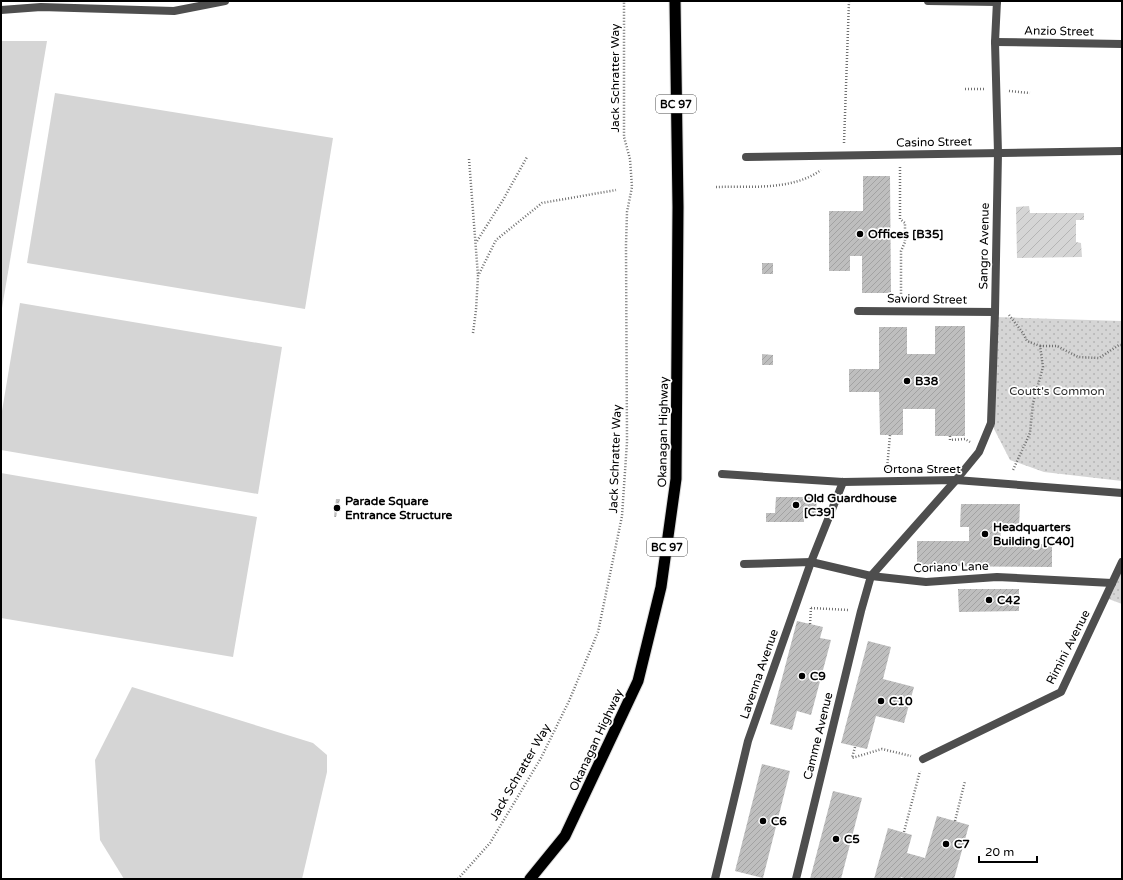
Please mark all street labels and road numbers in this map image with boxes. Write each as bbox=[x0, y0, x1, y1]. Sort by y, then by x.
street label: Jack Schratter Way bbox=[608, 23, 622, 133]
street label: Anzio Street bbox=[1024, 23, 1094, 39]
road number: BC 97 bbox=[656, 95, 696, 113]
street label: Casino Street bbox=[896, 134, 972, 150]
street label: Sangro Avenue bbox=[976, 202, 992, 290]
street label: Saviord Street bbox=[887, 291, 968, 307]
street label: Okanagan Highway bbox=[655, 376, 671, 488]
street label: Jack Schratter Way bbox=[606, 404, 624, 514]
street label: Ortona Street bbox=[883, 462, 961, 476]
road number: BC 97 bbox=[647, 538, 687, 556]
street label: Coriano Lane bbox=[913, 559, 989, 575]
street label: Rimini Avenue bbox=[1043, 607, 1093, 687]
street label: Lavenna Avenue bbox=[737, 627, 781, 721]
street label: Okanagan Highway bbox=[566, 686, 626, 793]
street label: Camme Avenue bbox=[800, 690, 836, 781]
street label: Jack Schratter Way bbox=[487, 721, 554, 823]

